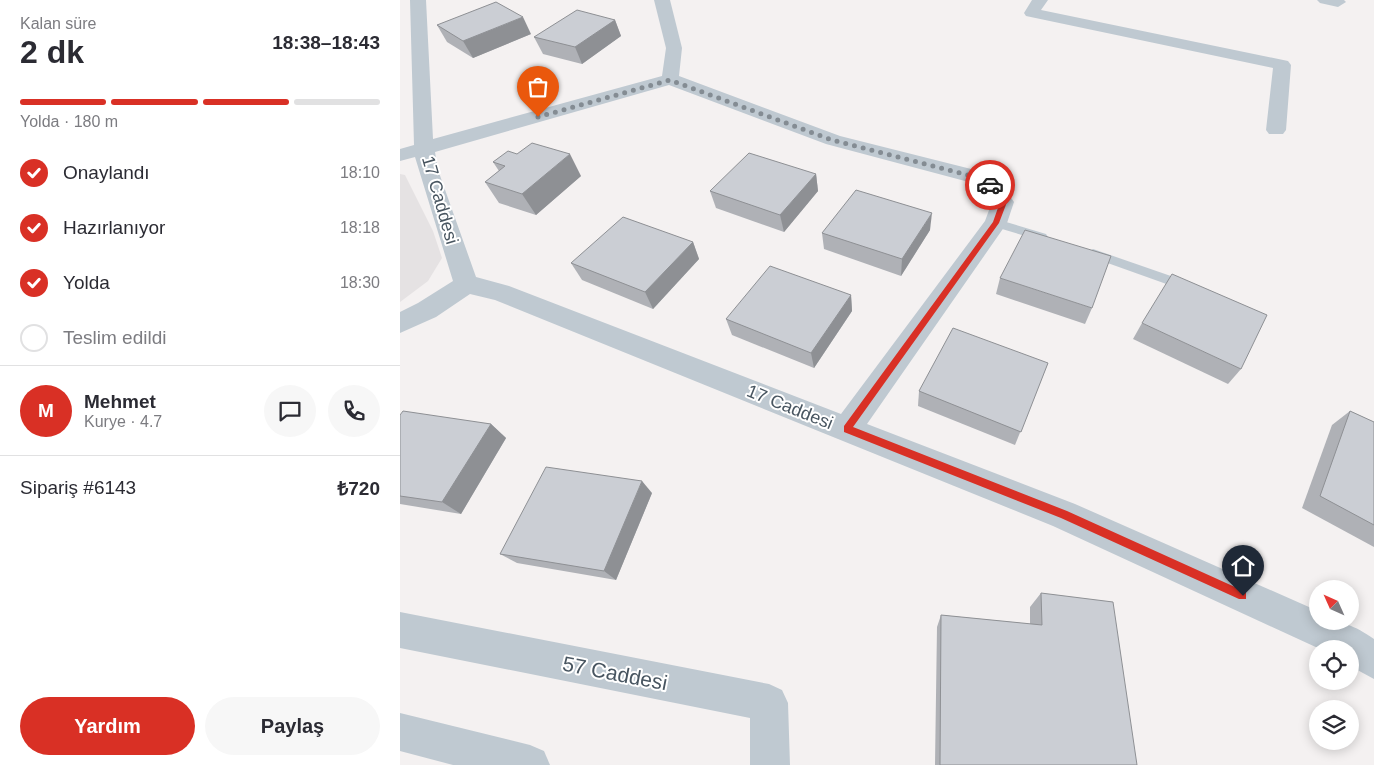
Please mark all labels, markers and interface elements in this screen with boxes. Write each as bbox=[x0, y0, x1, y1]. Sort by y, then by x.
text: Kalan süre bbox=[20, 15, 97, 32]
text: 18:38–18:43 bbox=[272, 32, 380, 53]
text: 2 dk bbox=[20, 34, 84, 70]
pin bbox=[517, 66, 559, 117]
icon: bag bbox=[524, 73, 552, 101]
text: Yolda · 180 m bbox=[20, 113, 118, 130]
street label: 17 Caddesi bbox=[418, 153, 462, 247]
icon: check bbox=[20, 159, 48, 187]
courier bbox=[965, 160, 1015, 210]
text: Onaylandı bbox=[63, 162, 150, 183]
text: 18:10 bbox=[340, 164, 380, 181]
icon: car bbox=[976, 171, 1004, 199]
icon: check bbox=[20, 214, 48, 242]
text: Hazırlanıyor bbox=[63, 217, 165, 238]
text: 18:18 bbox=[340, 219, 380, 236]
icon: check bbox=[20, 269, 48, 297]
text: Yolda bbox=[63, 272, 110, 293]
text: 18:30 bbox=[340, 274, 380, 291]
text: Teslim edildi bbox=[63, 327, 166, 348]
street label: 17 Caddesi bbox=[744, 381, 836, 433]
button: chat bbox=[264, 385, 316, 437]
button: phone bbox=[328, 385, 380, 437]
text: Mehmet bbox=[84, 391, 156, 412]
text: M bbox=[38, 400, 54, 421]
text: Kurye · 4.7 bbox=[84, 413, 162, 430]
text: Sipariş #6143 bbox=[20, 477, 136, 498]
text: ₺720 bbox=[337, 478, 380, 499]
pin bbox=[1222, 545, 1264, 596]
icon: home bbox=[1229, 552, 1257, 580]
north arrow bbox=[1309, 580, 1359, 630]
map controls bbox=[1309, 580, 1359, 750]
button: locate bbox=[1309, 640, 1359, 690]
street label: 57 Caddesi bbox=[561, 652, 669, 694]
button: Yardım bbox=[20, 697, 195, 755]
button: Paylaş bbox=[205, 697, 380, 755]
button: layers bbox=[1309, 700, 1359, 750]

